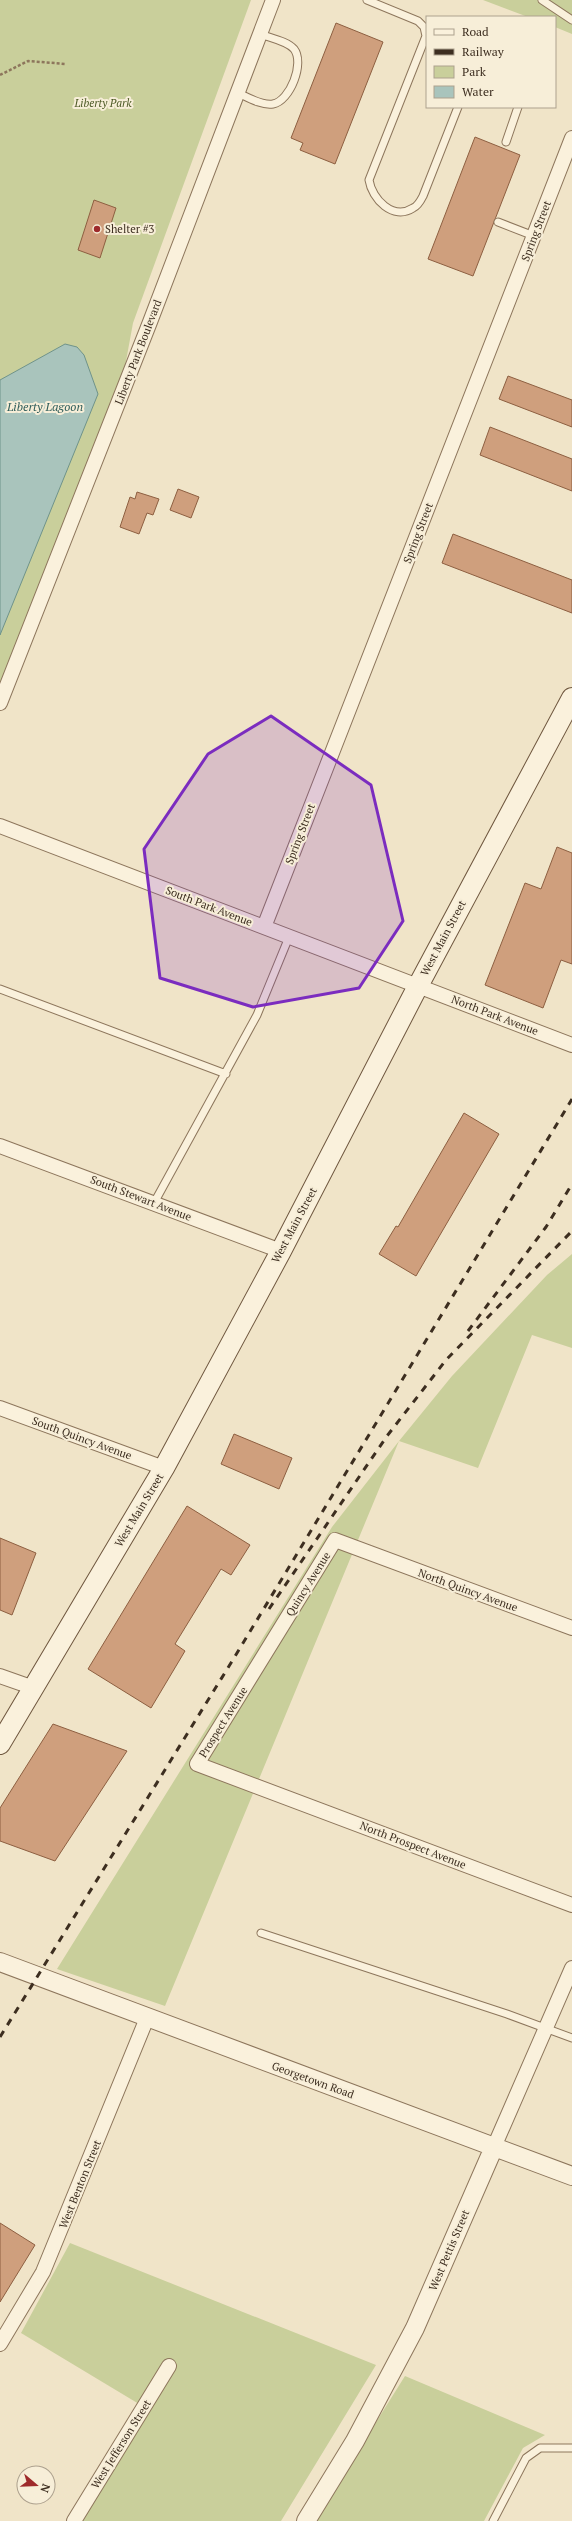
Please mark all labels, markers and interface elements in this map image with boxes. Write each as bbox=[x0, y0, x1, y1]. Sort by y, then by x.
legend bbox=[426, 16, 556, 108]
text: Road bbox=[462, 24, 489, 39]
text: Railway bbox=[462, 44, 505, 59]
text: Park bbox=[462, 64, 487, 79]
text: Water bbox=[462, 84, 494, 99]
park label: Liberty Park bbox=[73, 96, 132, 110]
street label: Spring Street bbox=[518, 199, 554, 263]
place label: Shelter #3 bbox=[105, 222, 155, 236]
marker: Shelter #3 bbox=[92, 224, 102, 234]
street label: Liberty Park Boulevard bbox=[112, 298, 164, 406]
water label: Liberty Lagoon bbox=[6, 399, 83, 414]
street label: Spring Street bbox=[400, 501, 436, 565]
street label: Spring Street bbox=[282, 802, 318, 866]
street label: South Park Avenue bbox=[164, 883, 255, 929]
street label: West Main Street bbox=[417, 898, 469, 978]
street label: North Park Avenue bbox=[450, 992, 541, 1038]
street label: South Stewart Avenue bbox=[88, 1172, 194, 1224]
street label: West Main Street bbox=[268, 1185, 320, 1265]
street label: South Quincy Avenue bbox=[30, 1413, 134, 1463]
street label: West Main Street bbox=[111, 1471, 167, 1549]
street label: Quincy Avenue bbox=[283, 1549, 334, 1619]
street label: North Quincy Avenue bbox=[416, 1565, 520, 1615]
street label: Prospect Avenue bbox=[196, 1684, 251, 1760]
street label: North Prospect Avenue bbox=[358, 1818, 469, 1872]
street label: Georgetown Road bbox=[270, 2059, 356, 2101]
street label: West Benton Street bbox=[56, 2138, 104, 2230]
street label: West Pettis Street bbox=[426, 2207, 472, 2293]
street label: West Jefferson Street bbox=[88, 2397, 154, 2491]
north arrow bbox=[16, 2465, 56, 2505]
text: N bbox=[37, 2482, 53, 2495]

